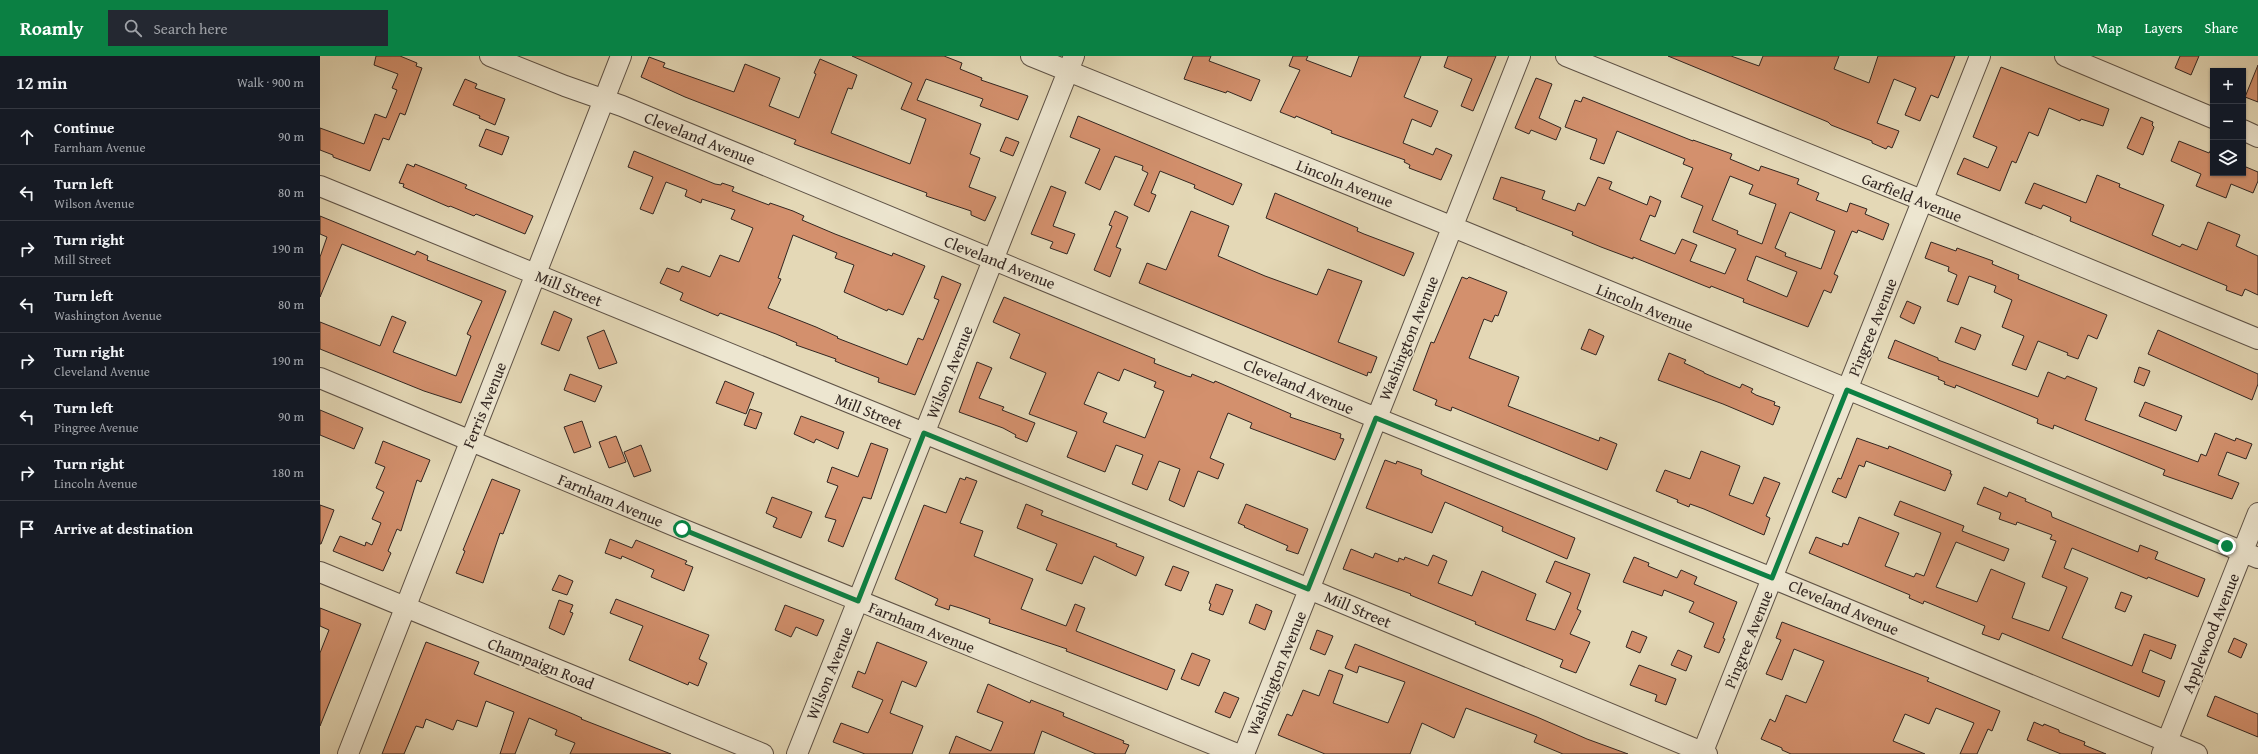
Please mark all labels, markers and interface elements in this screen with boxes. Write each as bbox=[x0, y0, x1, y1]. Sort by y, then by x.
search box bbox=[108, 10, 388, 46]
text: Roamly bbox=[20, 14, 84, 42]
icon: search bbox=[122, 17, 144, 39]
text: Search here bbox=[154, 18, 228, 39]
text: Map bbox=[2097, 18, 2123, 38]
text: Layers bbox=[2145, 18, 2183, 38]
text: Share bbox=[2205, 18, 2238, 38]
map controls bbox=[2210, 68, 2246, 176]
button: + bbox=[2210, 68, 2246, 104]
text: 12 min bbox=[16, 70, 67, 95]
text: Walk · 900 m bbox=[237, 73, 304, 92]
button: − bbox=[2210, 104, 2246, 140]
street label: Cleveland Avenue bbox=[641, 105, 759, 171]
text: Continue bbox=[54, 117, 115, 138]
icon: ahead bbox=[16, 126, 38, 148]
text: 90 m bbox=[278, 127, 304, 146]
text: Farnham Avenue bbox=[54, 138, 146, 157]
button: layers bbox=[2210, 140, 2246, 176]
street label: Lincoln Avenue bbox=[1293, 153, 1397, 213]
street label: Garfield Avenue bbox=[1858, 166, 1966, 228]
text: Turn left bbox=[54, 173, 113, 194]
icon: left bbox=[16, 182, 38, 204]
text: 80 m bbox=[278, 183, 304, 202]
text: Wilson Avenue bbox=[54, 194, 134, 213]
text: Turn right bbox=[54, 229, 125, 250]
street label: Cleveland Avenue bbox=[941, 229, 1059, 295]
icon: right bbox=[16, 238, 38, 260]
text: 190 m bbox=[272, 239, 304, 258]
text: Mill Street bbox=[54, 250, 111, 269]
street label: Mill Street bbox=[532, 264, 607, 312]
street label: Washington Avenue bbox=[1372, 272, 1444, 404]
street label: Pingree Avenue bbox=[1841, 274, 1903, 380]
street label: Lincoln Avenue bbox=[1593, 277, 1697, 337]
text: Turn left bbox=[54, 285, 113, 306]
icon: left bbox=[16, 294, 38, 316]
text: 80 m bbox=[278, 295, 304, 314]
text: Washington Avenue bbox=[54, 306, 162, 325]
street label: Wilson Avenue bbox=[919, 322, 979, 422]
text: Turn right bbox=[54, 341, 125, 362]
icon: right bbox=[16, 350, 38, 372]
text: 190 m bbox=[272, 351, 304, 370]
street label: Cleveland Avenue bbox=[1240, 352, 1358, 420]
street label: Ferris Avenue bbox=[456, 358, 512, 452]
text: Cleveland Avenue bbox=[54, 362, 150, 381]
street label: Mill Street bbox=[832, 387, 907, 435]
text: Turn left bbox=[54, 397, 113, 418]
icon: left bbox=[16, 406, 38, 428]
text: 90 m bbox=[278, 407, 304, 426]
text: Pingree Avenue bbox=[54, 418, 139, 437]
text: Turn right bbox=[54, 453, 125, 474]
icon: right bbox=[16, 462, 38, 484]
text: 180 m bbox=[272, 463, 304, 482]
street label: Farnham Avenue bbox=[554, 467, 668, 533]
text: Lincoln Avenue bbox=[54, 474, 137, 493]
icon: arrive bbox=[16, 518, 38, 540]
text: Arrive at destination bbox=[54, 518, 193, 539]
route start bbox=[673, 520, 691, 538]
route end bbox=[2218, 537, 2236, 555]
street label: Applewood Avenue bbox=[2175, 569, 2245, 697]
street label: Cleveland Avenue bbox=[1785, 573, 1903, 641]
street label: Mill Street bbox=[1321, 584, 1396, 634]
street label: Pingree Avenue bbox=[1717, 586, 1779, 692]
street label: Farnham Avenue bbox=[865, 595, 979, 659]
street label: Washington Avenue bbox=[1240, 607, 1312, 739]
street label: Wilson Avenue bbox=[799, 623, 859, 723]
street label: Champaign Road bbox=[484, 631, 598, 695]

